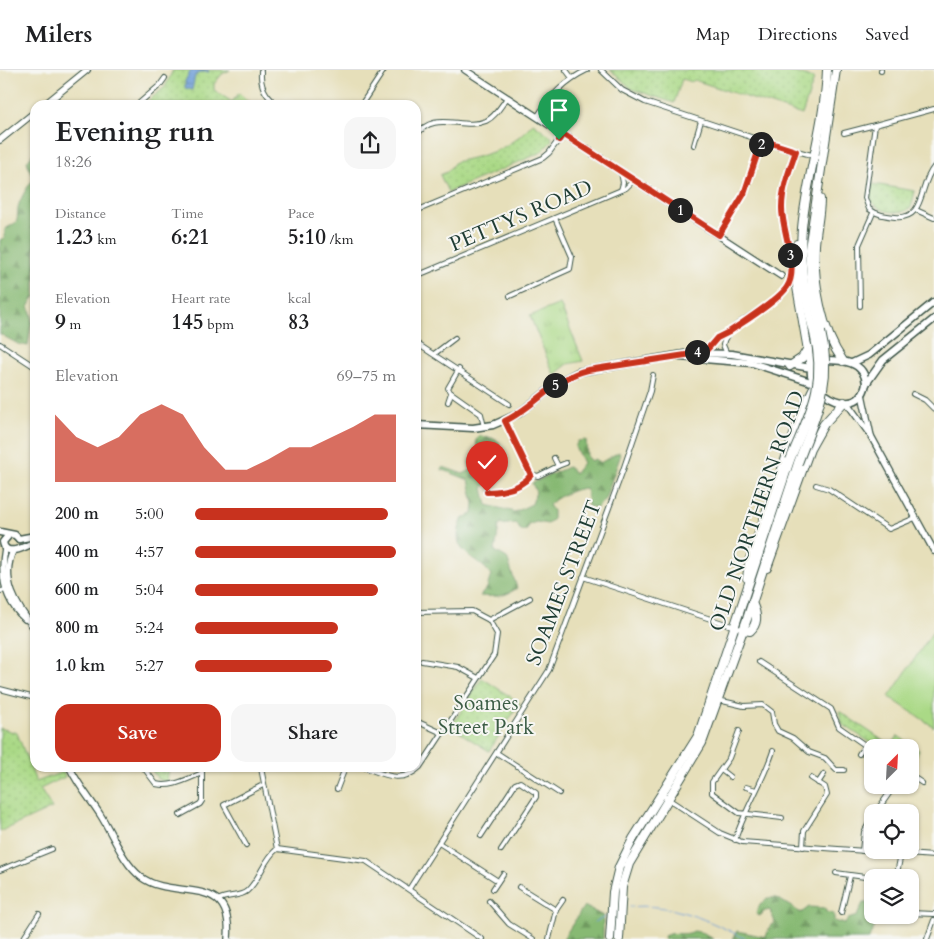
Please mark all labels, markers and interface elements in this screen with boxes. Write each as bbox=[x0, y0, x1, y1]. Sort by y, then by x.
text: Milers bbox=[25, 18, 92, 51]
text: Map bbox=[696, 22, 730, 47]
text: Directions bbox=[758, 22, 837, 47]
text: Saved bbox=[865, 22, 909, 47]
pin bbox=[538, 89, 580, 140]
icon: arrive bbox=[545, 96, 573, 124]
text: Evening run bbox=[55, 113, 214, 151]
button: share bbox=[344, 117, 396, 169]
pin: 2 bbox=[748, 132, 774, 156]
text: 2 bbox=[758, 135, 765, 154]
text: 18:26 bbox=[55, 151, 92, 173]
street label: PETTYS ROAD bbox=[445, 173, 597, 259]
pin: 1 bbox=[668, 198, 692, 222]
text: 1 bbox=[677, 201, 684, 220]
text: Distance bbox=[55, 204, 106, 223]
text: Time bbox=[171, 204, 204, 223]
text: Pace bbox=[288, 204, 315, 223]
text: 1.23 bbox=[55, 223, 93, 252]
text: 6:21 bbox=[171, 223, 210, 252]
text: 5:10 bbox=[288, 223, 326, 252]
text: km bbox=[93, 230, 116, 249]
text: /km bbox=[326, 230, 354, 249]
pin: 3 bbox=[778, 242, 802, 268]
text: 3 bbox=[787, 246, 794, 265]
text: Elevation bbox=[55, 289, 111, 308]
text: Heart rate bbox=[171, 289, 231, 308]
text: kcal bbox=[288, 289, 311, 308]
text: 9 bbox=[55, 308, 66, 337]
text: 145 bbox=[171, 308, 204, 337]
text: 83 bbox=[288, 308, 309, 337]
text: m bbox=[66, 315, 81, 334]
text: bpm bbox=[204, 315, 234, 334]
pin: 4 bbox=[684, 340, 710, 364]
text: 4 bbox=[694, 343, 701, 362]
text: Elevation bbox=[55, 365, 119, 387]
text: 69–75 m bbox=[337, 365, 396, 387]
pin: 5 bbox=[542, 372, 568, 398]
text: 5 bbox=[552, 376, 559, 395]
street label: OLD NORTHERN ROAD bbox=[702, 387, 812, 635]
pin bbox=[466, 441, 508, 492]
icon: check bbox=[473, 448, 501, 476]
street label: SOAMES STREET bbox=[519, 496, 609, 670]
text: 200 m bbox=[55, 503, 99, 525]
text: 5:00 bbox=[135, 503, 164, 525]
text: 400 m bbox=[55, 541, 99, 563]
text: 4:57 bbox=[135, 541, 164, 563]
text: 600 m bbox=[55, 579, 99, 601]
text: 5:04 bbox=[135, 579, 164, 601]
text: 800 m bbox=[55, 617, 99, 639]
text: 5:24 bbox=[135, 617, 164, 639]
text: 1.0 km bbox=[55, 655, 105, 677]
text: 5:27 bbox=[135, 655, 164, 677]
park label: Soames Street Park bbox=[438, 689, 535, 742]
button: Save bbox=[55, 704, 221, 762]
button: Share bbox=[231, 704, 396, 762]
north arrow bbox=[864, 739, 919, 794]
map controls bbox=[864, 739, 919, 924]
button: locate bbox=[864, 804, 919, 859]
button: layers bbox=[864, 869, 919, 924]

